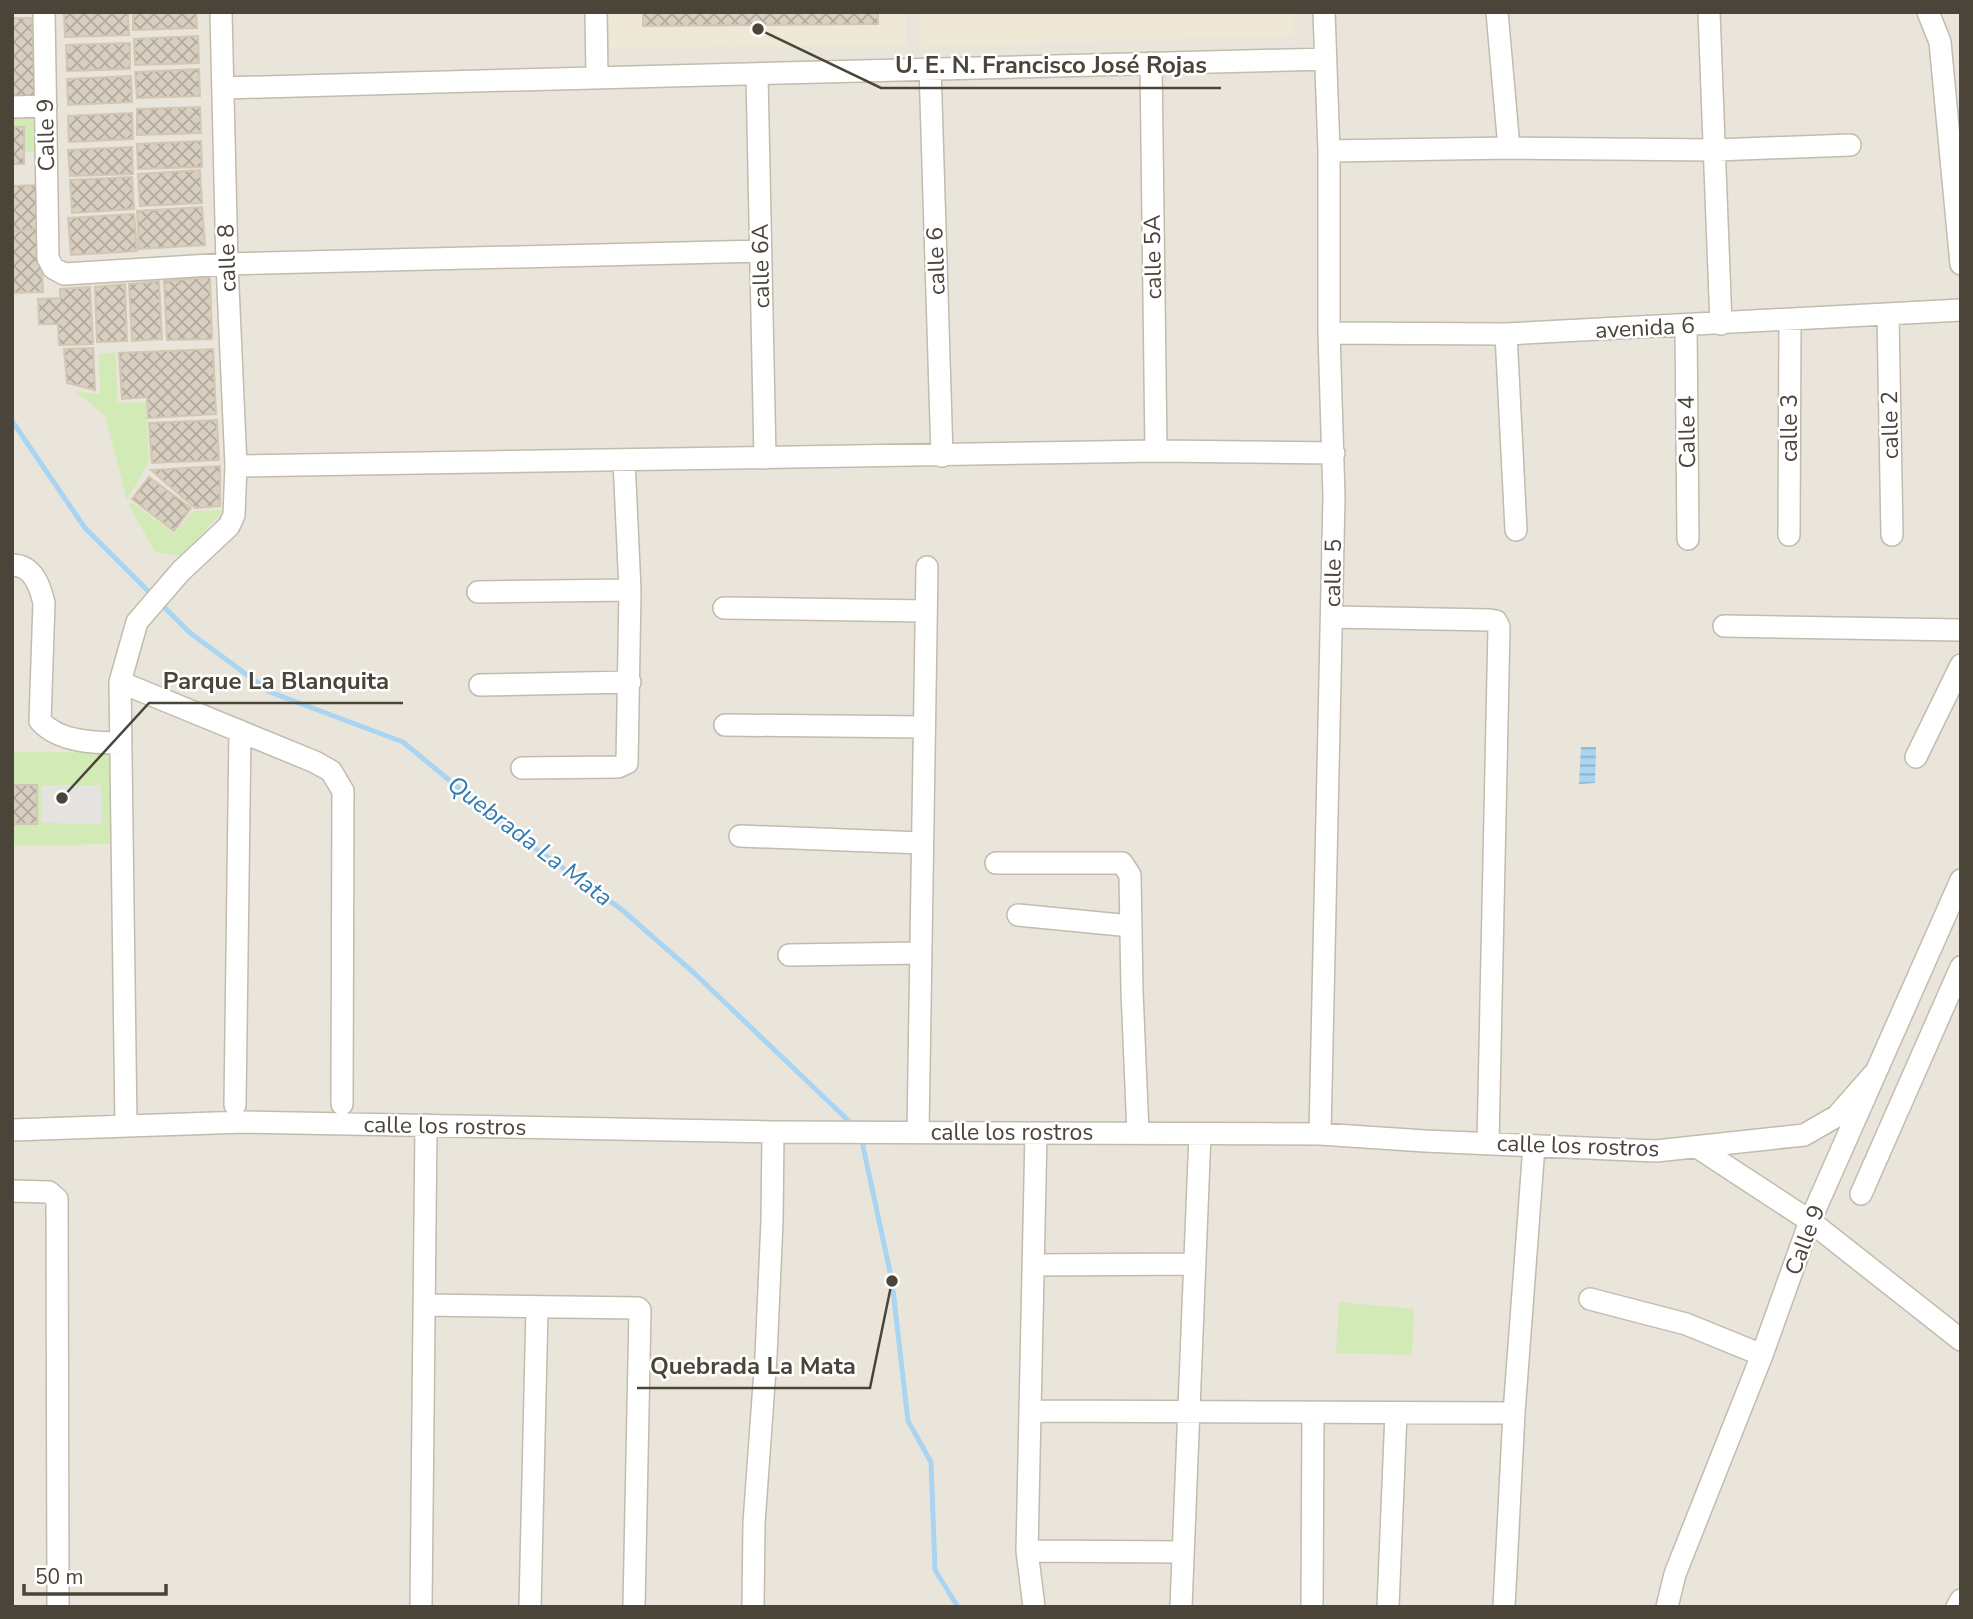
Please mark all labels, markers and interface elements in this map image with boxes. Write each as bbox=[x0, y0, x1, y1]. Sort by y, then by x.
callout: U. E. N. Francisco José Rojas bbox=[881, 43, 1221, 88]
text: U. E. N. Francisco José Rojas bbox=[895, 49, 1207, 81]
street label: Calle 9 bbox=[30, 98, 62, 172]
street label: calle 5A bbox=[1137, 214, 1169, 300]
street label: calle 8 bbox=[210, 223, 244, 293]
street label: calle 6A bbox=[745, 223, 777, 309]
street label: calle 6 bbox=[919, 226, 953, 296]
street label: avenida 6 bbox=[1594, 310, 1696, 346]
street label: calle 2 bbox=[1874, 391, 1906, 459]
street label: calle 3 bbox=[1774, 394, 1805, 462]
street label: Calle 4 bbox=[1671, 395, 1703, 469]
street label: calle 5 bbox=[1317, 539, 1349, 607]
callout: Parque La Blanquita bbox=[149, 658, 403, 703]
text: Parque La Blanquita bbox=[163, 665, 389, 697]
water label: Quebrada La Mata bbox=[441, 768, 619, 914]
street label: calle los rostros bbox=[363, 1109, 527, 1143]
street label: calle los rostros bbox=[931, 1117, 1093, 1148]
street label: calle los rostros bbox=[1496, 1128, 1660, 1164]
street label: Calle 9 bbox=[1777, 1200, 1833, 1280]
callout: Quebrada La Mata bbox=[637, 1343, 870, 1388]
text: Quebrada La Mata bbox=[650, 1350, 856, 1382]
scale bar bbox=[24, 1552, 166, 1596]
text: 50 m bbox=[35, 1563, 84, 1591]

